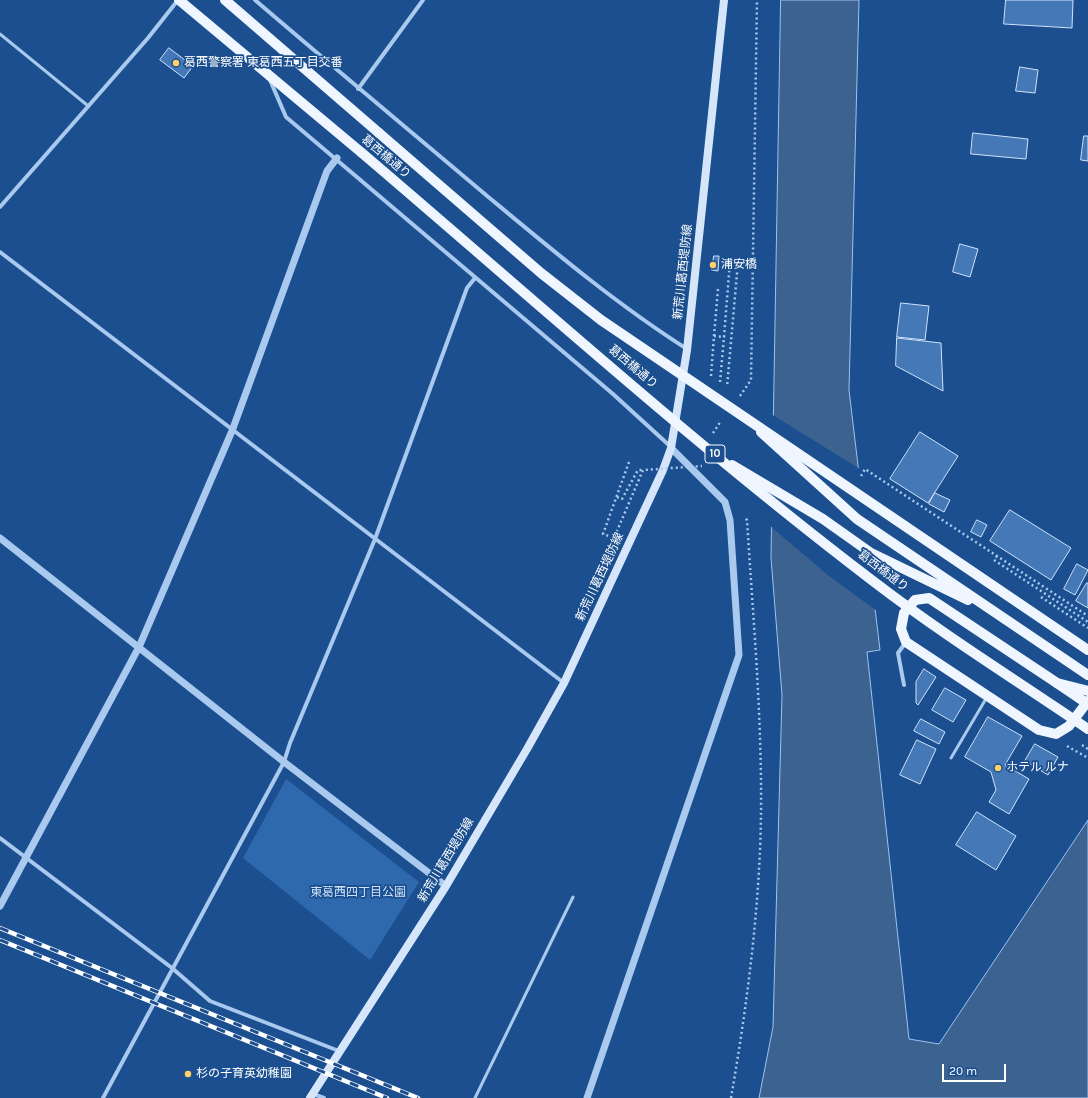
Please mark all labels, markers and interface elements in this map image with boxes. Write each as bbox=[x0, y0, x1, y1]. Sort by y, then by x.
place label: 葛西警察署 東葛西五丁目交番 bbox=[184, 56, 343, 70]
marker: 葛西警察署 東葛西五丁目交番 bbox=[171, 58, 181, 68]
street label: 葛西橋通り bbox=[358, 132, 414, 182]
street label: 新荒川葛西堤防線 bbox=[671, 224, 695, 320]
place label: 浦安橋 bbox=[721, 258, 757, 272]
marker: 浦安橋 bbox=[708, 260, 718, 270]
street label: 葛西橋通り bbox=[605, 342, 661, 392]
road number: 10 bbox=[705, 445, 725, 463]
street label: 新荒川葛西堤防線 bbox=[573, 530, 627, 624]
street label: 葛西橋通り bbox=[855, 547, 911, 595]
place label: ホテル ルナ bbox=[1006, 761, 1069, 775]
marker: ホテル ルナ bbox=[993, 763, 1003, 773]
street label: 新荒川葛西堤防線 bbox=[415, 815, 477, 905]
park label: 東葛西四丁目公園 bbox=[310, 886, 406, 900]
scale bar bbox=[944, 1056, 1008, 1082]
text: 20 m bbox=[949, 1064, 977, 1078]
place label: 杉の子育英幼稚園 bbox=[196, 1067, 292, 1081]
marker: 杉の子育英幼稚園 bbox=[183, 1069, 193, 1079]

